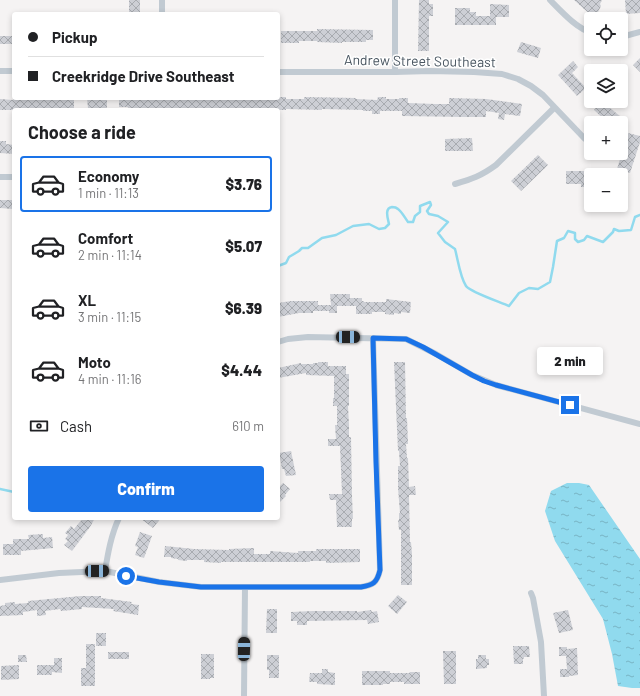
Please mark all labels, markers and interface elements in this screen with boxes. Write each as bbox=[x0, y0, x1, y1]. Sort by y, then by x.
map controls bbox=[584, 12, 628, 212]
button: locate bbox=[584, 12, 628, 56]
text: Pickup bbox=[52, 28, 98, 46]
street label: Andrew Street Southeast bbox=[344, 51, 496, 70]
button: layers bbox=[584, 64, 628, 108]
text: Creekridge Drive Southeast bbox=[52, 67, 235, 85]
button: + bbox=[584, 116, 628, 160]
text: Choose a ride bbox=[28, 121, 136, 143]
icon: car bbox=[30, 166, 66, 202]
text: Economy bbox=[78, 167, 139, 185]
button: − bbox=[584, 168, 628, 212]
text: $3.76 bbox=[225, 175, 262, 193]
text: 1 min · 11:13 bbox=[78, 185, 139, 201]
icon: car bbox=[30, 228, 66, 264]
text: Comfort bbox=[78, 229, 133, 247]
text: $5.07 bbox=[225, 237, 262, 255]
text: 2 min · 11:14 bbox=[78, 247, 142, 263]
icon: car bbox=[30, 290, 66, 326]
text: XL bbox=[78, 291, 96, 309]
text: $6.39 bbox=[225, 299, 262, 317]
text: 3 min · 11:15 bbox=[78, 309, 141, 325]
car bbox=[336, 331, 360, 343]
callout: 2 min bbox=[537, 347, 603, 375]
icon: car bbox=[30, 352, 66, 388]
text: Moto bbox=[78, 353, 111, 371]
text: 2 min bbox=[554, 353, 586, 369]
text: $4.44 bbox=[221, 361, 262, 379]
text: 4 min · 11:16 bbox=[78, 371, 142, 387]
route end bbox=[561, 396, 579, 414]
icon: cash bbox=[28, 415, 50, 437]
text: Cash bbox=[60, 417, 92, 435]
text: 610 m bbox=[232, 418, 264, 434]
button: Confirm bbox=[28, 466, 264, 512]
car bbox=[85, 565, 109, 577]
route start bbox=[117, 567, 135, 585]
car bbox=[238, 637, 250, 661]

